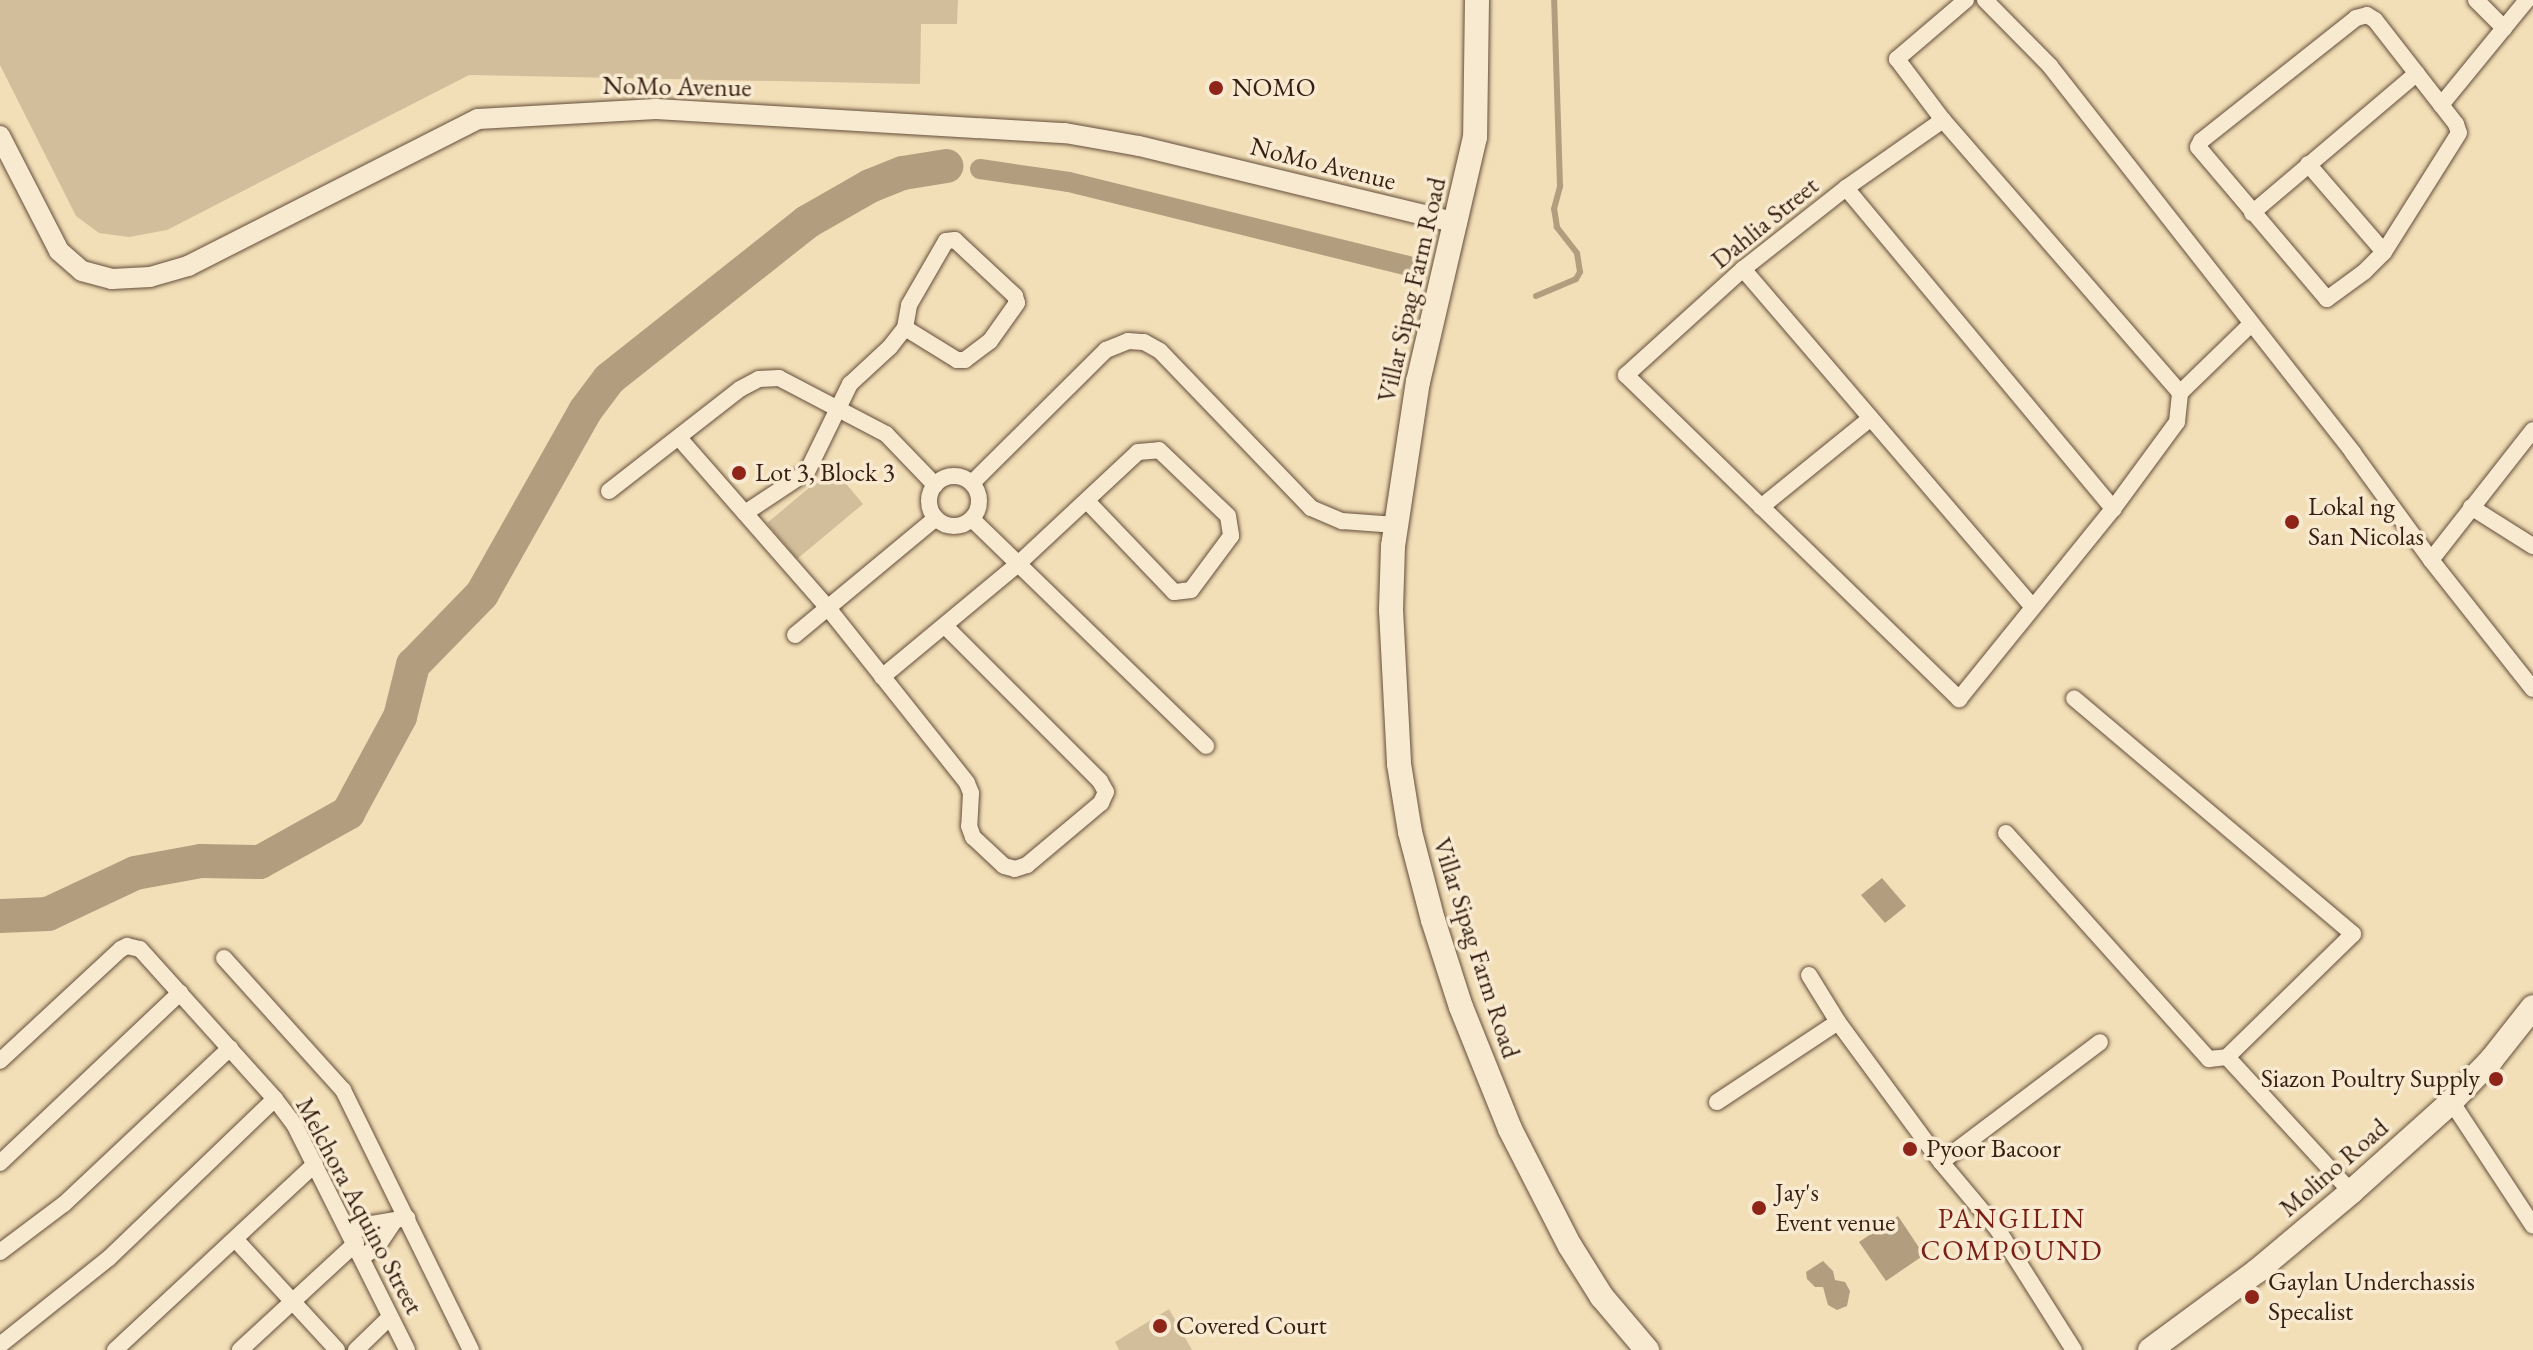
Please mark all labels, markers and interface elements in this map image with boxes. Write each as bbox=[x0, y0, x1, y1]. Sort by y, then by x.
street label: NoMo Avenue bbox=[602, 70, 752, 104]
place label: NOMO bbox=[1232, 72, 1316, 104]
marker: NOMO bbox=[1207, 79, 1225, 97]
street label: NoMo Avenue bbox=[1247, 131, 1399, 197]
street label: Dahlia Street bbox=[1705, 170, 1825, 276]
street label: Villar Sipag Farm Road bbox=[1371, 175, 1453, 405]
place label: Lot 3, Block 3 bbox=[755, 457, 895, 489]
marker: Lot 3, Block 3 bbox=[730, 464, 748, 482]
place label: Lokal ng San Nicolas bbox=[2308, 491, 2424, 552]
marker: Lokal ng San Nicolas bbox=[2283, 513, 2301, 531]
street label: Villar Sipag Farm Road bbox=[1426, 834, 1526, 1062]
place label: Siazon Poultry Supply bbox=[2261, 1063, 2480, 1095]
marker: Siazon Poultry Supply bbox=[2487, 1070, 2505, 1088]
street label: Melchora Aquino Street bbox=[289, 1092, 429, 1320]
street label: Molino Road bbox=[2273, 1112, 2395, 1224]
place label: Pyoor Bacoor bbox=[1926, 1133, 2061, 1165]
marker: Pyoor Bacoor bbox=[1901, 1140, 1919, 1158]
place label: Jay's Event venue bbox=[1775, 1177, 1895, 1238]
marker: Jay's Event venue bbox=[1750, 1199, 1768, 1217]
district label: PANGILIN COMPOUND bbox=[1920, 1201, 2104, 1267]
place label: Gaylan Underchassis Specalist bbox=[2268, 1266, 2475, 1328]
marker: Gaylan Underchassis Specalist bbox=[2243, 1288, 2261, 1306]
place label: Covered Court bbox=[1176, 1310, 1327, 1342]
marker: Covered Court bbox=[1151, 1317, 1169, 1335]

